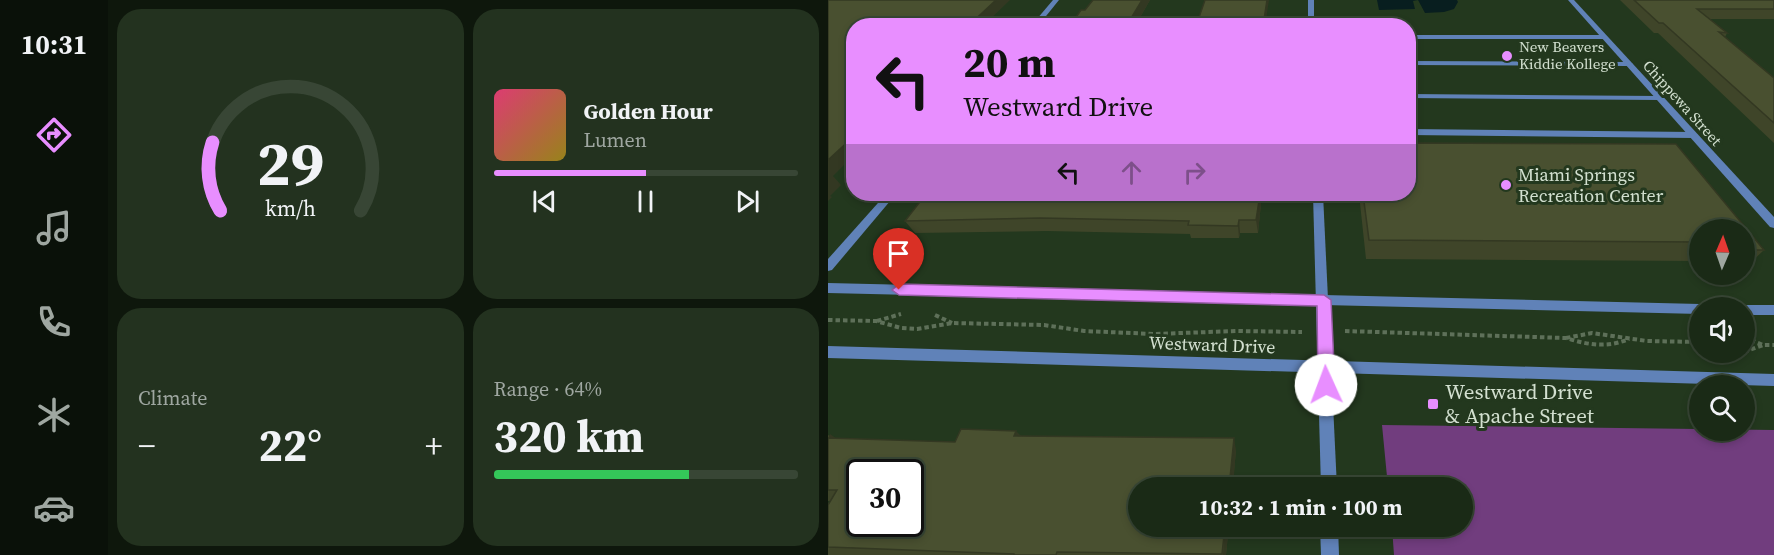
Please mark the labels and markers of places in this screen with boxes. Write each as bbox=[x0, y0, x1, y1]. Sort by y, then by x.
place label: New Beavers Kiddie Kollege bbox=[1519, 36, 1616, 74]
marker: New Beavers Kiddie Kollege bbox=[1500, 49, 1514, 63]
place label: Miami Springs Recreation Center bbox=[1518, 162, 1664, 208]
marker: Miami Springs Recreation Center bbox=[1499, 178, 1513, 192]
pin bbox=[873, 228, 924, 290]
place label: Westward Drive & Apache Street bbox=[1445, 377, 1594, 430]
marker: Westward Drive & Apache Street bbox=[1426, 397, 1440, 411]

